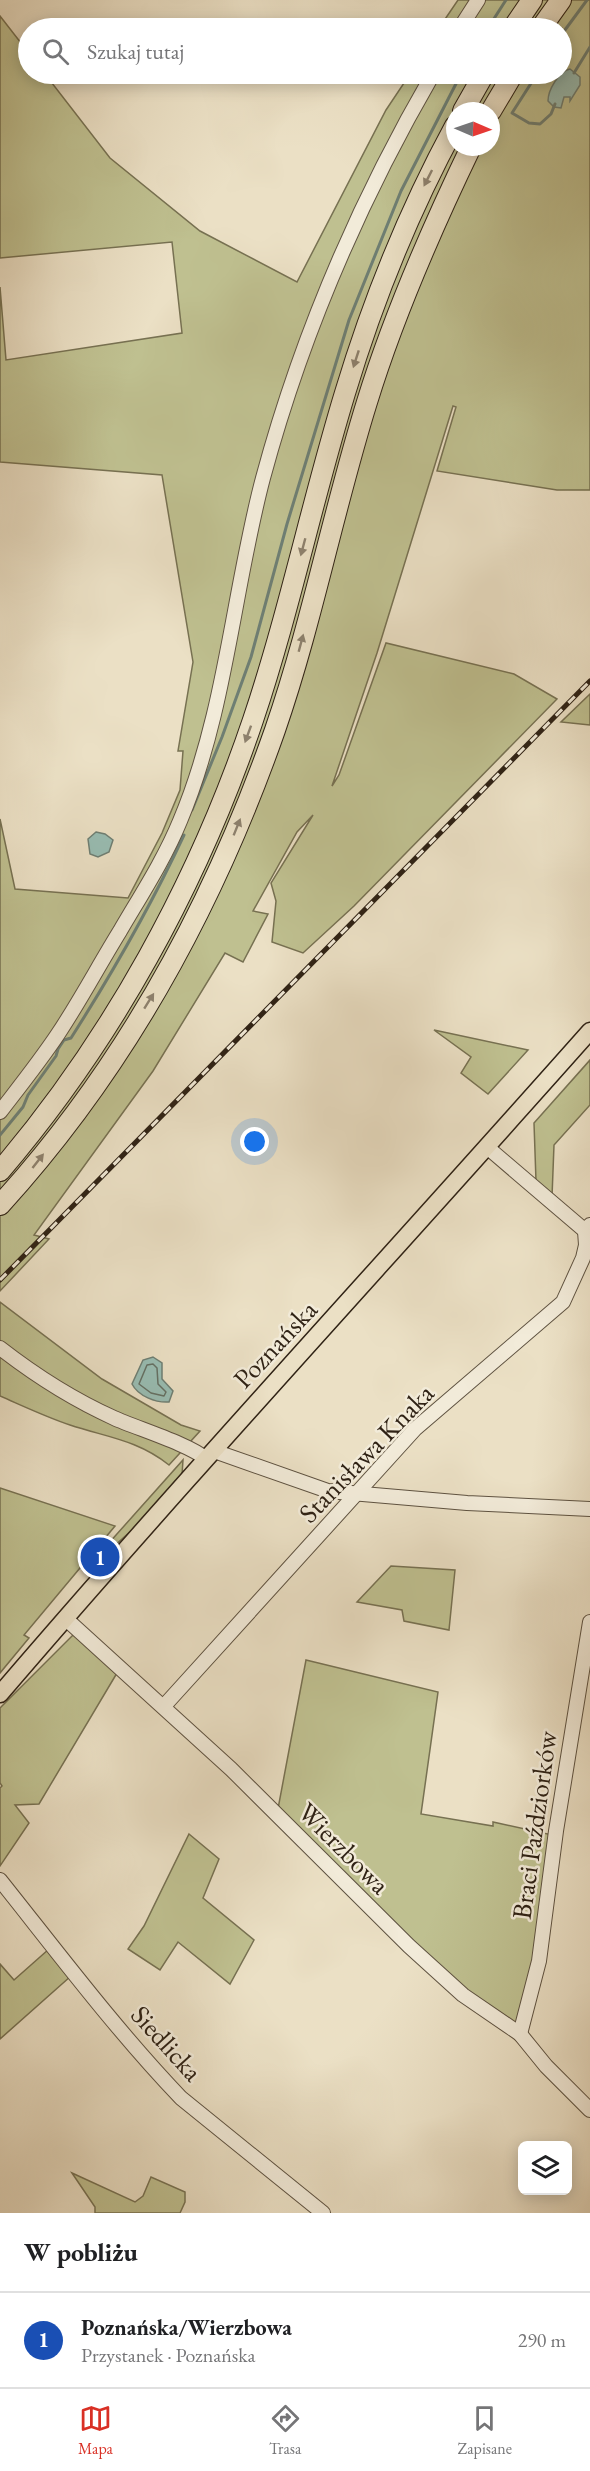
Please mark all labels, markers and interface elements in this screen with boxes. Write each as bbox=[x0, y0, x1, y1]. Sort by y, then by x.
search box bbox=[18, 18, 572, 84]
icon: search bbox=[39, 35, 72, 68]
text: Szukaj tutaj bbox=[87, 37, 184, 66]
north arrow bbox=[446, 102, 500, 156]
one-way arrow bbox=[424, 170, 433, 187]
one-way arrow bbox=[350, 350, 360, 368]
one-way arrow bbox=[298, 538, 307, 556]
one-way arrow bbox=[297, 634, 306, 652]
one-way arrow bbox=[243, 725, 252, 743]
one-way arrow bbox=[232, 818, 242, 836]
one-way arrow bbox=[144, 993, 155, 1009]
your location bbox=[240, 1127, 269, 1156]
one-way arrow bbox=[32, 1154, 44, 1169]
street label: Poznańska bbox=[225, 1292, 325, 1395]
street label: Stanisława Knaka bbox=[291, 1376, 441, 1530]
pin: 1 bbox=[80, 1534, 120, 1580]
street label: Braci Paździorków bbox=[503, 1728, 565, 1921]
street label: Wierzbowa bbox=[291, 1795, 398, 1902]
street label: Siedlicka bbox=[124, 1998, 210, 2089]
map controls bbox=[518, 2141, 572, 2195]
button: layers bbox=[518, 2141, 572, 2195]
text: W pobliżu bbox=[24, 2235, 138, 2269]
text: Poznańska/Wierzbowa bbox=[81, 2313, 292, 2342]
text: 1 bbox=[38, 2327, 49, 2353]
text: 290 m bbox=[518, 2327, 566, 2353]
text: Przystanek · Poznańska bbox=[81, 2342, 256, 2368]
tab: Mapa bbox=[78, 2402, 113, 2459]
tab: Trasa bbox=[269, 2402, 302, 2459]
tab: Zapisane bbox=[458, 2402, 512, 2459]

